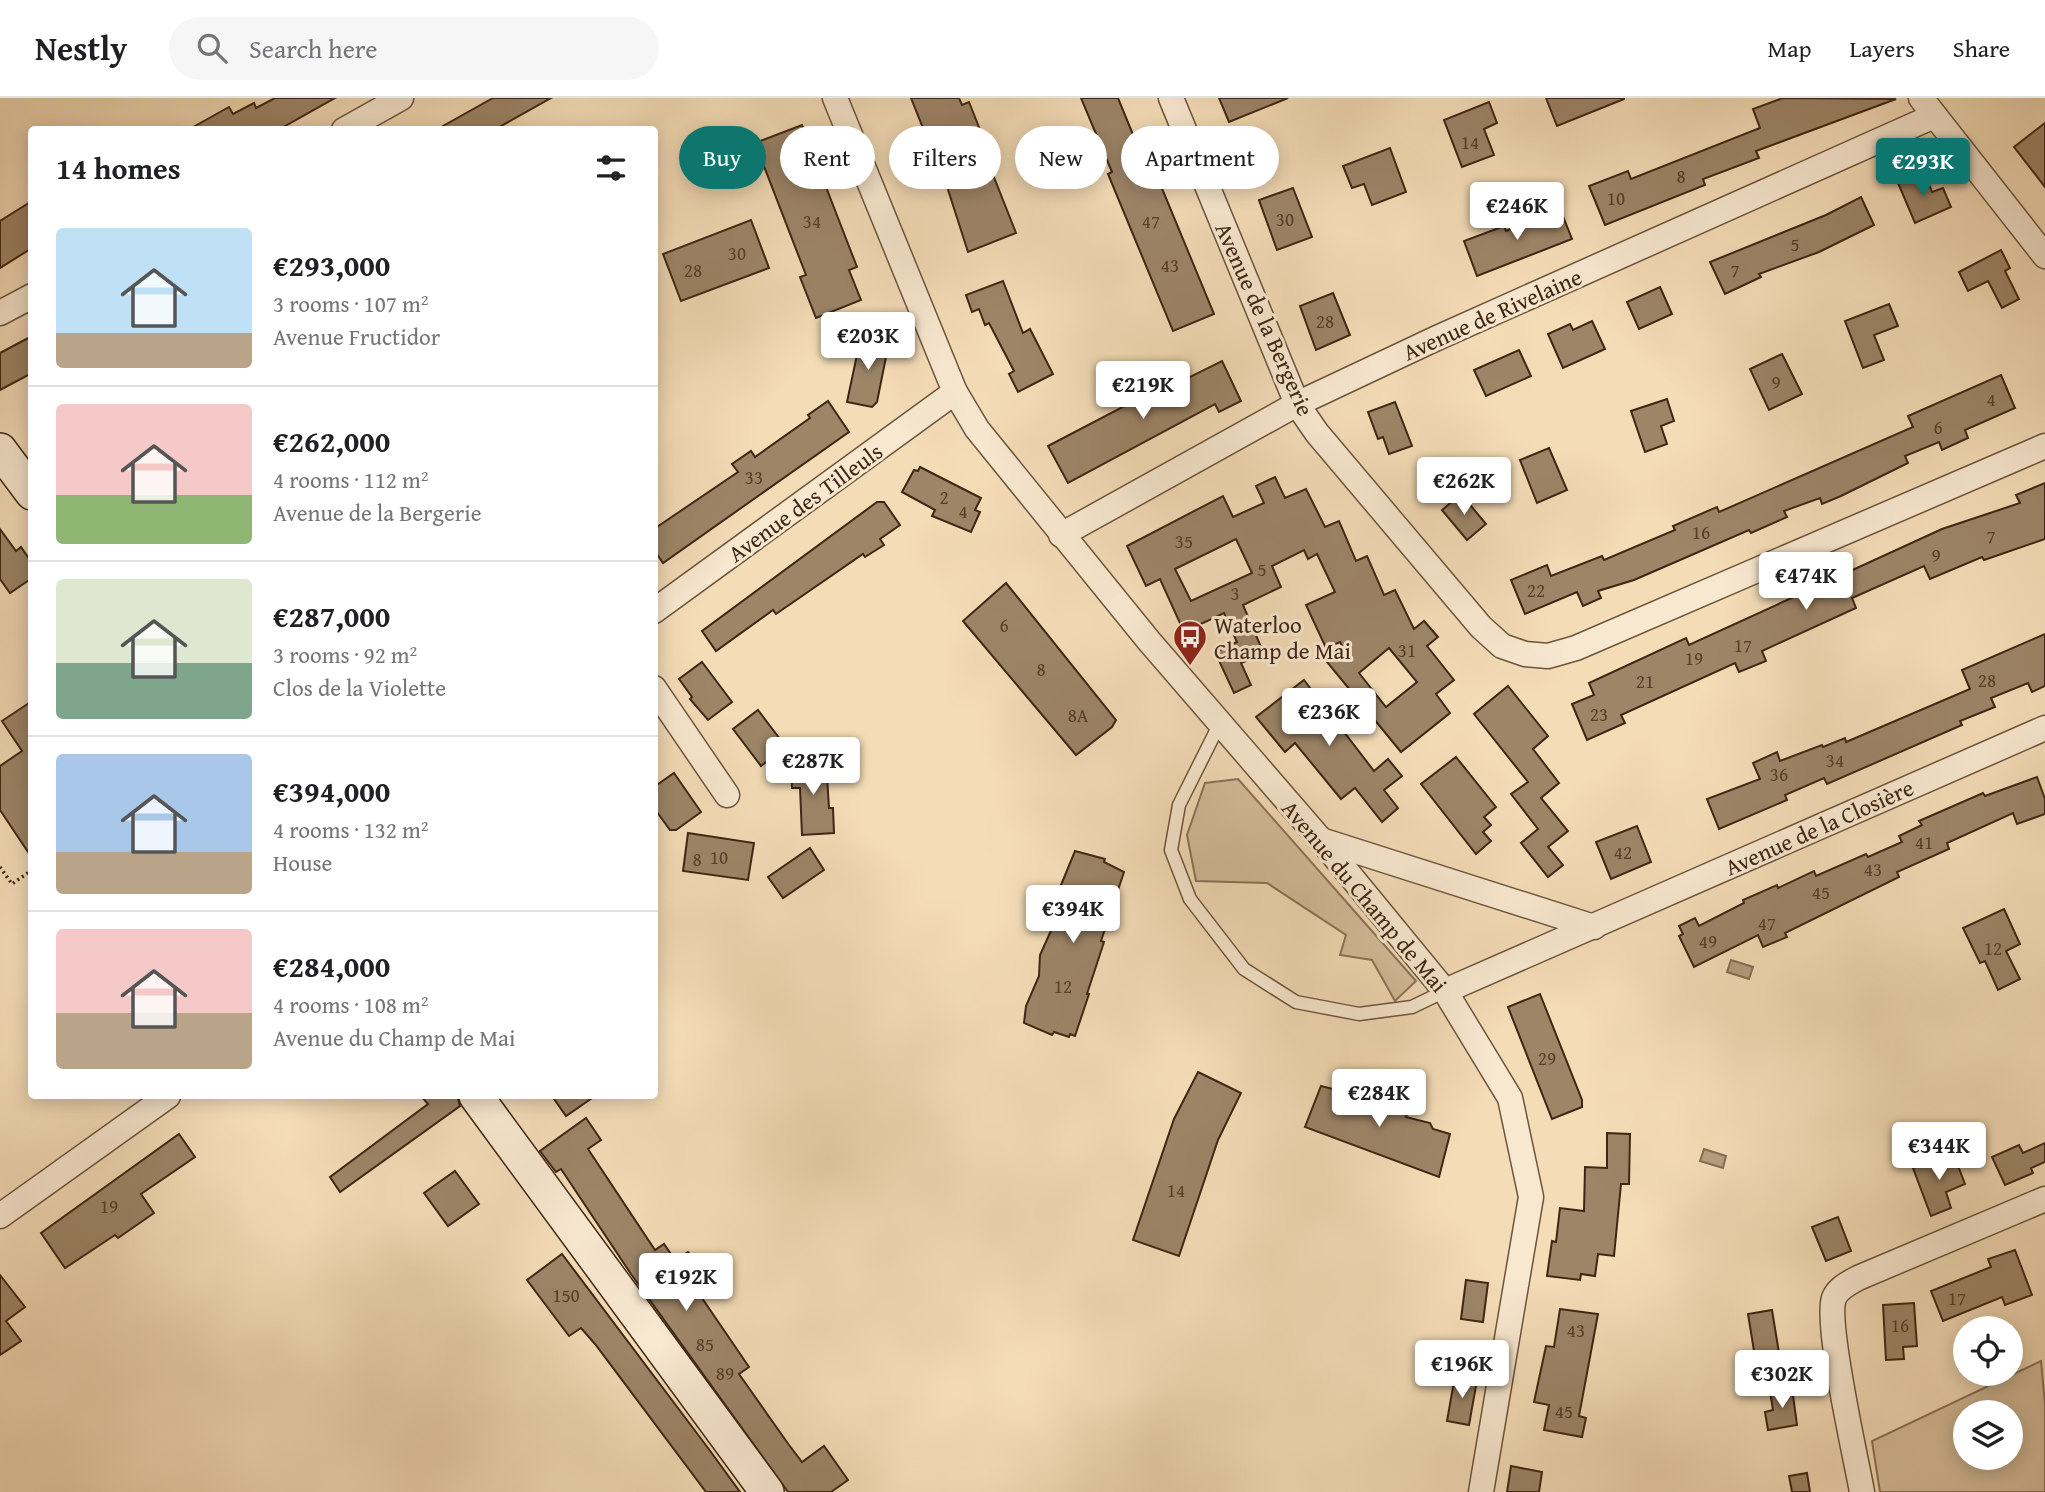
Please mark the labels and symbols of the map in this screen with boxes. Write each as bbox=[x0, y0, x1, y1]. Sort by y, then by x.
house number: 14 bbox=[1461, 128, 1479, 156]
pin: €293K bbox=[1874, 139, 1972, 198]
house number: 8 bbox=[1676, 162, 1686, 190]
pin: €246K bbox=[1468, 183, 1566, 242]
house number: 10 bbox=[1607, 184, 1625, 212]
house number: 30 bbox=[1276, 205, 1294, 233]
house number: 34 bbox=[803, 207, 821, 235]
house number: 47 bbox=[1142, 207, 1160, 235]
street label: Avenue de la Bergerie bbox=[1208, 217, 1322, 421]
house number: 5 bbox=[1790, 230, 1800, 258]
house number: 30 bbox=[728, 239, 746, 267]
house number: 43 bbox=[1161, 251, 1179, 279]
house number: 28 bbox=[684, 256, 702, 284]
house number: 7 bbox=[1730, 256, 1740, 284]
street label: Avenue de Rivelaine bbox=[1397, 260, 1587, 368]
house number: 28 bbox=[1316, 307, 1334, 335]
pin: €203K bbox=[819, 313, 917, 372]
pin: €219K bbox=[1094, 362, 1192, 421]
house number: 9 bbox=[1771, 368, 1781, 396]
house number: 4 bbox=[1986, 385, 1996, 413]
house number: 6 bbox=[1933, 413, 1943, 441]
street label: Avenue des Tilleuls bbox=[721, 435, 889, 569]
pin: €262K bbox=[1415, 458, 1513, 517]
house number: 33 bbox=[745, 463, 763, 491]
house number: 2 bbox=[939, 483, 949, 511]
house number: 4 bbox=[958, 497, 968, 525]
house number: 16 bbox=[1692, 518, 1710, 546]
house number: 7 bbox=[1986, 522, 1996, 550]
house number: 35 bbox=[1175, 527, 1193, 555]
house number: 9 bbox=[1931, 541, 1941, 569]
pin: €474K bbox=[1757, 552, 1855, 612]
house number: 5 bbox=[1257, 555, 1267, 583]
house number: 22 bbox=[1527, 576, 1545, 604]
house number: 3 bbox=[1230, 579, 1240, 607]
place label: Waterloo Champ de Mai bbox=[1214, 608, 1351, 667]
house number: 6 bbox=[999, 611, 1009, 639]
bus stop icon: Waterloo Champ de Mai bbox=[1171, 618, 1209, 667]
house number: 17 bbox=[1734, 631, 1752, 659]
house number: 31 bbox=[1398, 636, 1416, 664]
house number: 19 bbox=[1685, 644, 1703, 672]
house number: 8 bbox=[1036, 655, 1046, 683]
house number: 28 bbox=[1978, 666, 1996, 694]
house number: 21 bbox=[1636, 667, 1654, 695]
pin: €236K bbox=[1280, 688, 1378, 748]
house number: 23 bbox=[1590, 700, 1608, 728]
house number: 8A bbox=[1068, 701, 1089, 729]
pin: €287K bbox=[764, 738, 862, 797]
house number: 34 bbox=[1826, 746, 1844, 774]
house number: 36 bbox=[1770, 760, 1788, 788]
street label: Avenue de la Closière bbox=[1719, 771, 1919, 883]
street label: Avenue du Champ de Mai bbox=[1274, 793, 1456, 999]
house number: 41 bbox=[1915, 828, 1933, 856]
house number: 42 bbox=[1614, 838, 1632, 866]
house number: 10 bbox=[710, 843, 728, 871]
house number: 8 bbox=[692, 845, 702, 873]
house number: 43 bbox=[1864, 855, 1882, 883]
house number: 45 bbox=[1812, 878, 1830, 906]
pin: €394K bbox=[1024, 886, 1122, 945]
house number: 47 bbox=[1758, 909, 1776, 937]
house number: 49 bbox=[1699, 927, 1717, 955]
house number: 12 bbox=[1984, 934, 2002, 962]
house number: 12 bbox=[1054, 972, 1072, 1000]
house number: 29 bbox=[1538, 1044, 1556, 1072]
pin: €284K bbox=[1330, 1070, 1428, 1129]
pin: €344K bbox=[1890, 1122, 1988, 1182]
house number: 14 bbox=[1167, 1176, 1185, 1204]
house number: 19 bbox=[100, 1192, 118, 1220]
pin: €192K bbox=[637, 1254, 735, 1313]
house number: 150 bbox=[552, 1281, 580, 1309]
house number: 17 bbox=[1948, 1284, 1966, 1312]
house number: 16 bbox=[1891, 1311, 1909, 1339]
house number: 43 bbox=[1567, 1316, 1585, 1344]
house number: 85 bbox=[696, 1330, 714, 1358]
pin: €196K bbox=[1413, 1340, 1511, 1400]
pin: €302K bbox=[1733, 1350, 1831, 1410]
house number: 89 bbox=[716, 1359, 734, 1387]
house number: 45 bbox=[1555, 1397, 1573, 1425]

